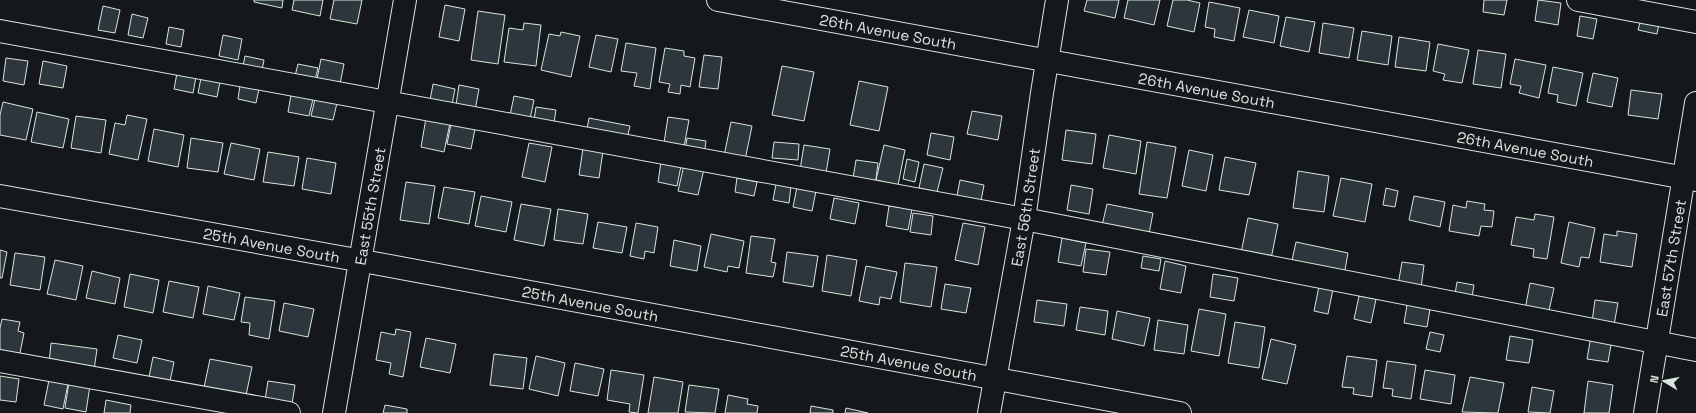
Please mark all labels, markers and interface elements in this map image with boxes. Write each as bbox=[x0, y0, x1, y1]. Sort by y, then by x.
street label: 26th Avenue South bbox=[818, 9, 958, 53]
street label: 26th Avenue South bbox=[1137, 68, 1277, 112]
street label: 26th Avenue South bbox=[1456, 127, 1595, 171]
street label: East 55th Street bbox=[350, 146, 389, 266]
street label: East 56th Street bbox=[1006, 147, 1044, 268]
street label: East 57th Street bbox=[1651, 198, 1690, 318]
street label: 25th Avenue South bbox=[202, 223, 341, 266]
street label: 25th Avenue South bbox=[521, 281, 660, 325]
street label: 25th Avenue South bbox=[839, 341, 979, 385]
north arrow bbox=[1644, 361, 1684, 401]
text: N bbox=[1647, 374, 1662, 384]

